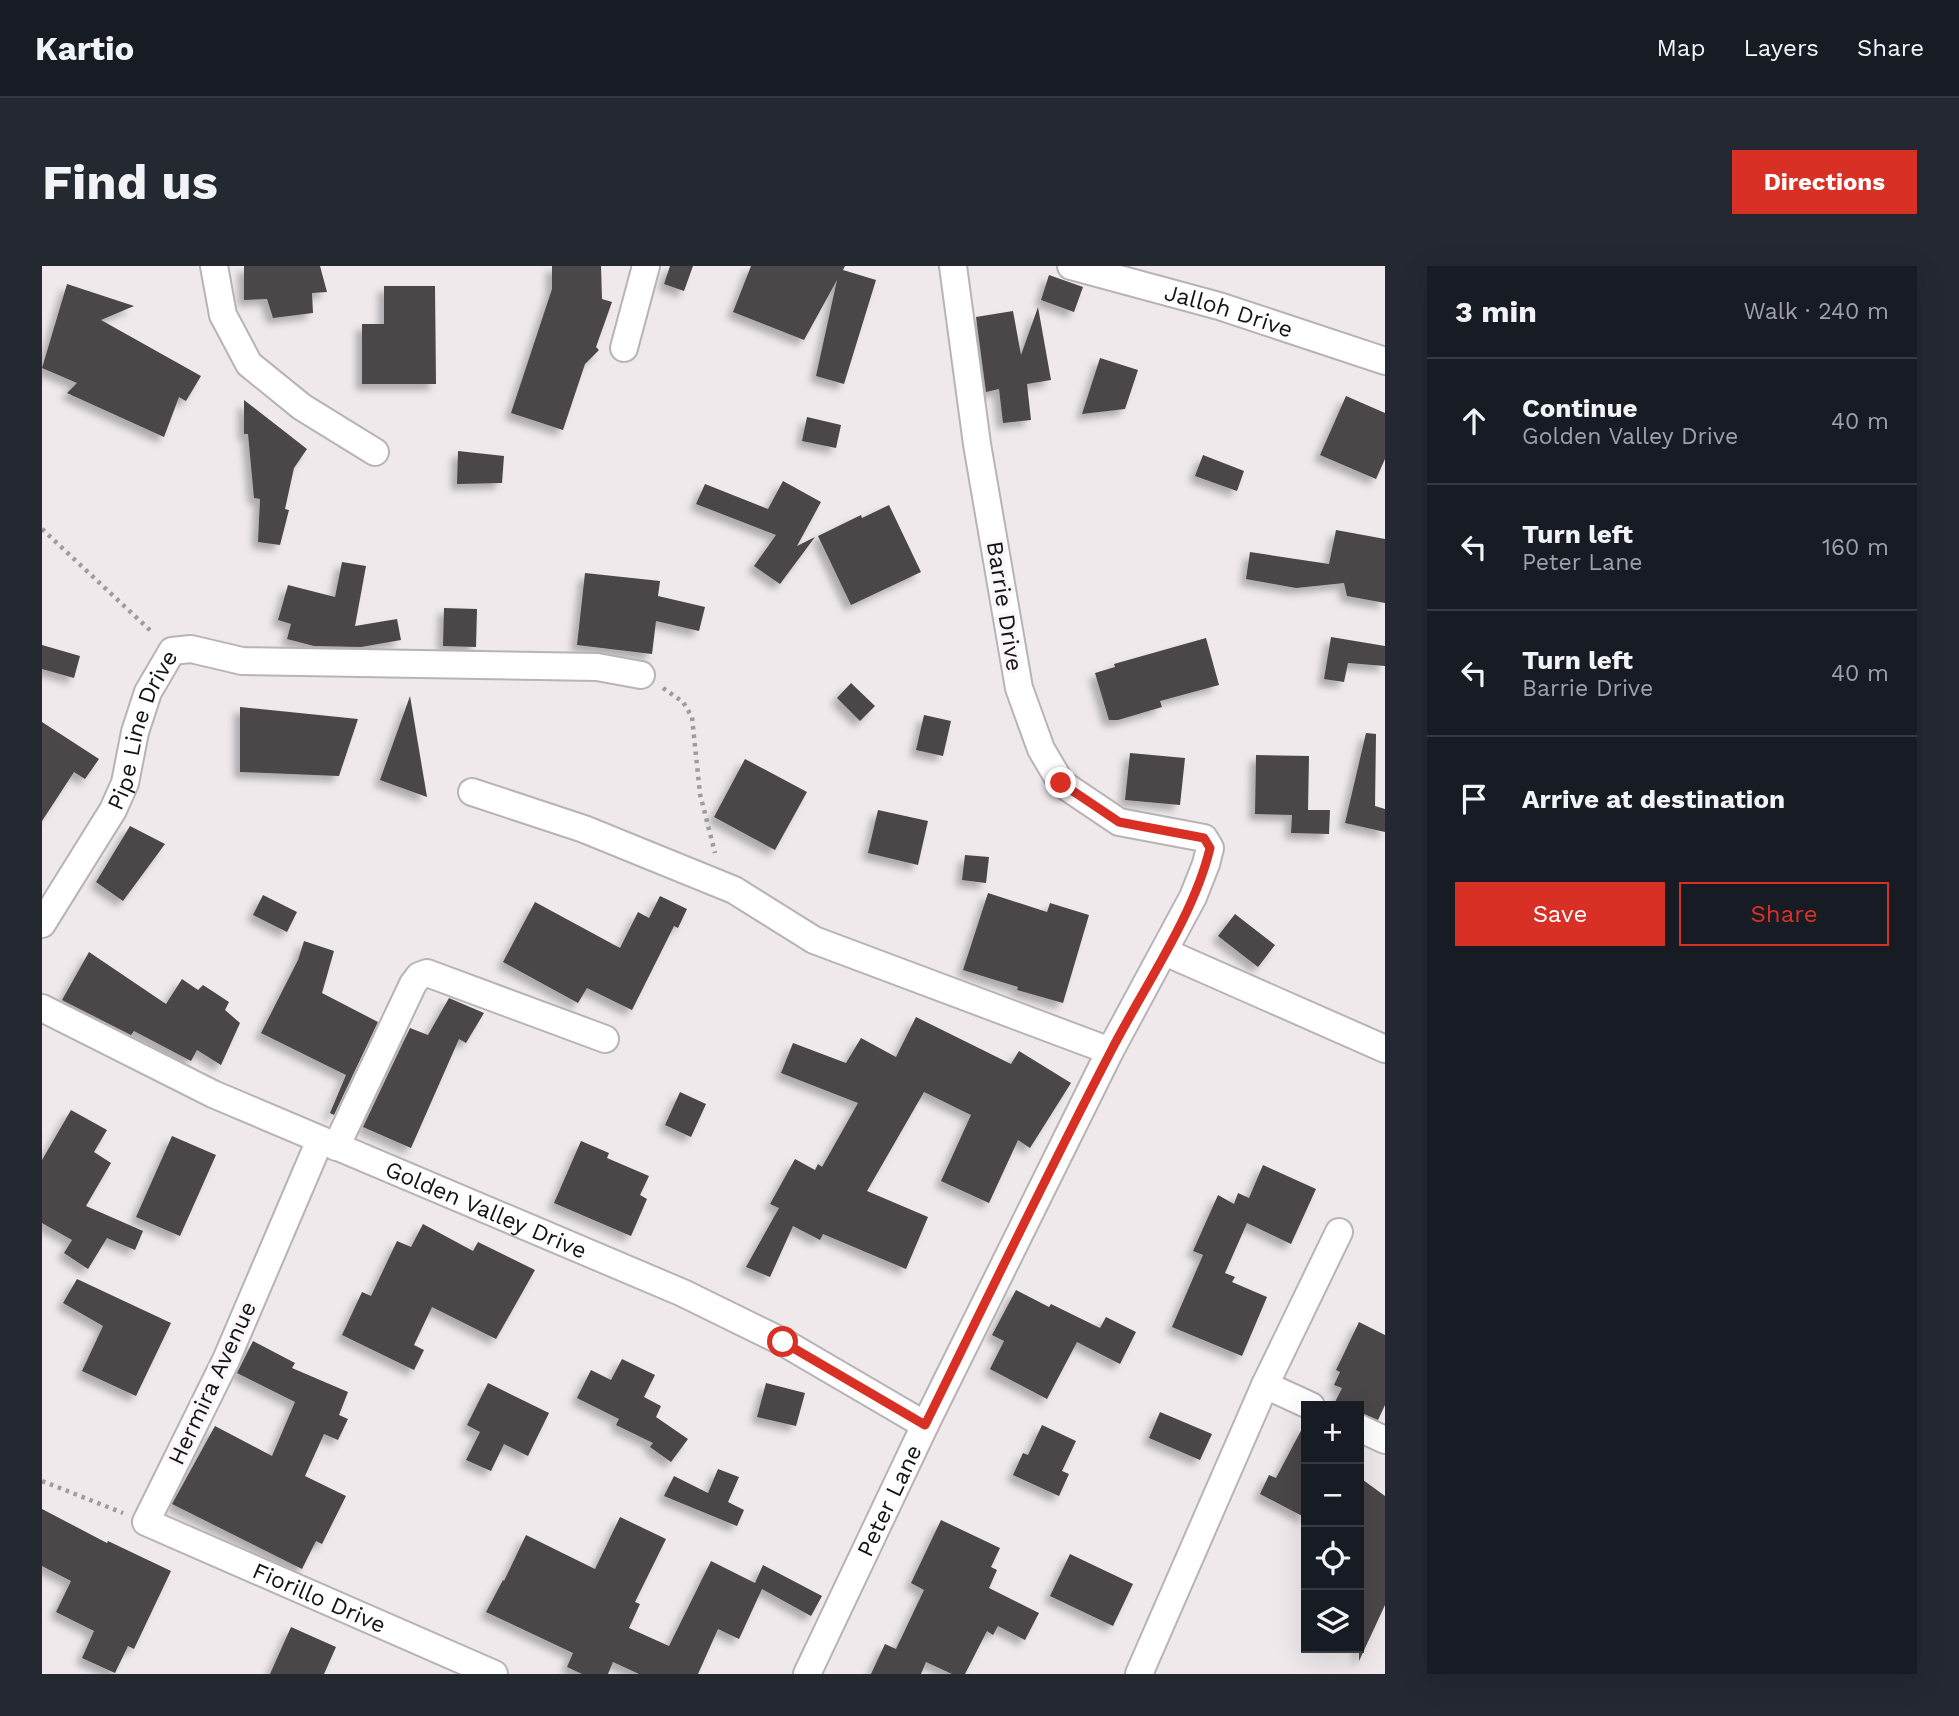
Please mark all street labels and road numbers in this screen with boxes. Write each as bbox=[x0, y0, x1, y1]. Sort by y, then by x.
street label: Jalloh Drive bbox=[1162, 279, 1296, 344]
street label: Barrie Drive bbox=[981, 539, 1028, 673]
street label: Pipe Line Drive bbox=[102, 646, 183, 814]
street label: Golden Valley Drive bbox=[381, 1156, 591, 1265]
street label: Hermira Avenue bbox=[163, 1297, 262, 1469]
street label: Peter Lane bbox=[852, 1440, 928, 1561]
street label: Fiorillo Drive bbox=[248, 1557, 390, 1639]

